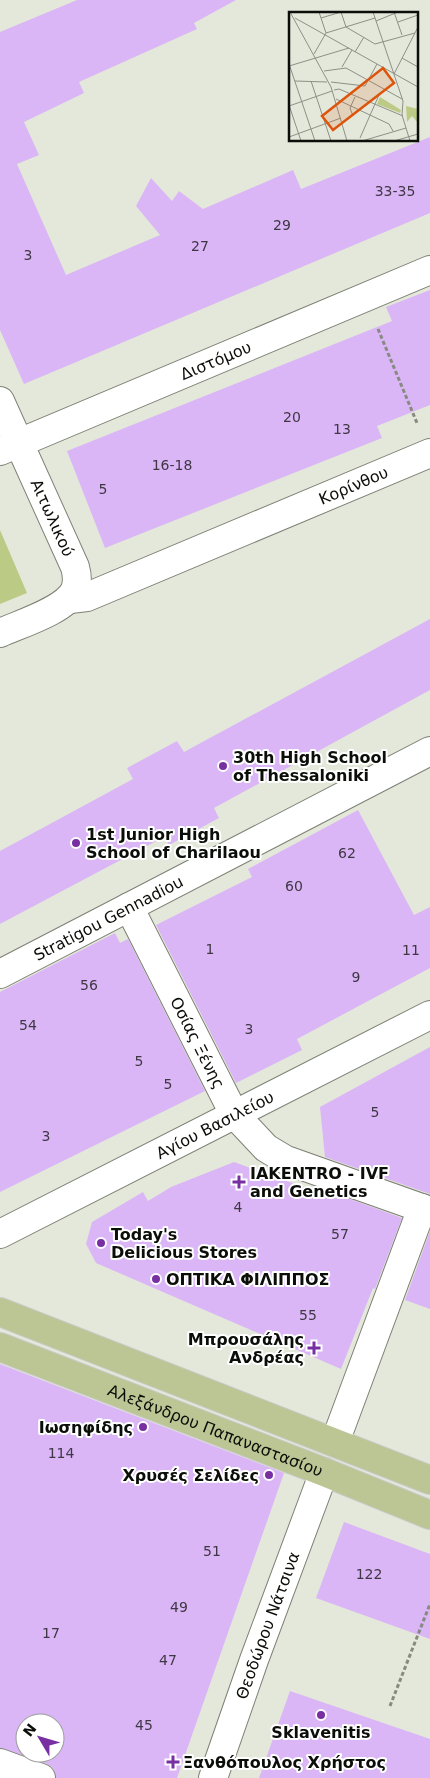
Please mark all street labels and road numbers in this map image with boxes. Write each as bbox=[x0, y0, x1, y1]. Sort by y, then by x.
street label: Διστόμου bbox=[178, 337, 254, 384]
street label: Κορίνθου bbox=[316, 463, 391, 509]
street label: Αιτωλικού bbox=[27, 476, 78, 559]
street label: Stratigou Gennadiou bbox=[31, 872, 186, 965]
street label: Οσίας Ξένης bbox=[166, 994, 229, 1092]
street label: Αγίου Βασιλείου bbox=[153, 1087, 277, 1163]
street label: Αλεξάνδρου Παπαναστασίου bbox=[105, 1381, 325, 1481]
street label: Θεοδώρου Νάτσινα bbox=[232, 1549, 303, 1702]

